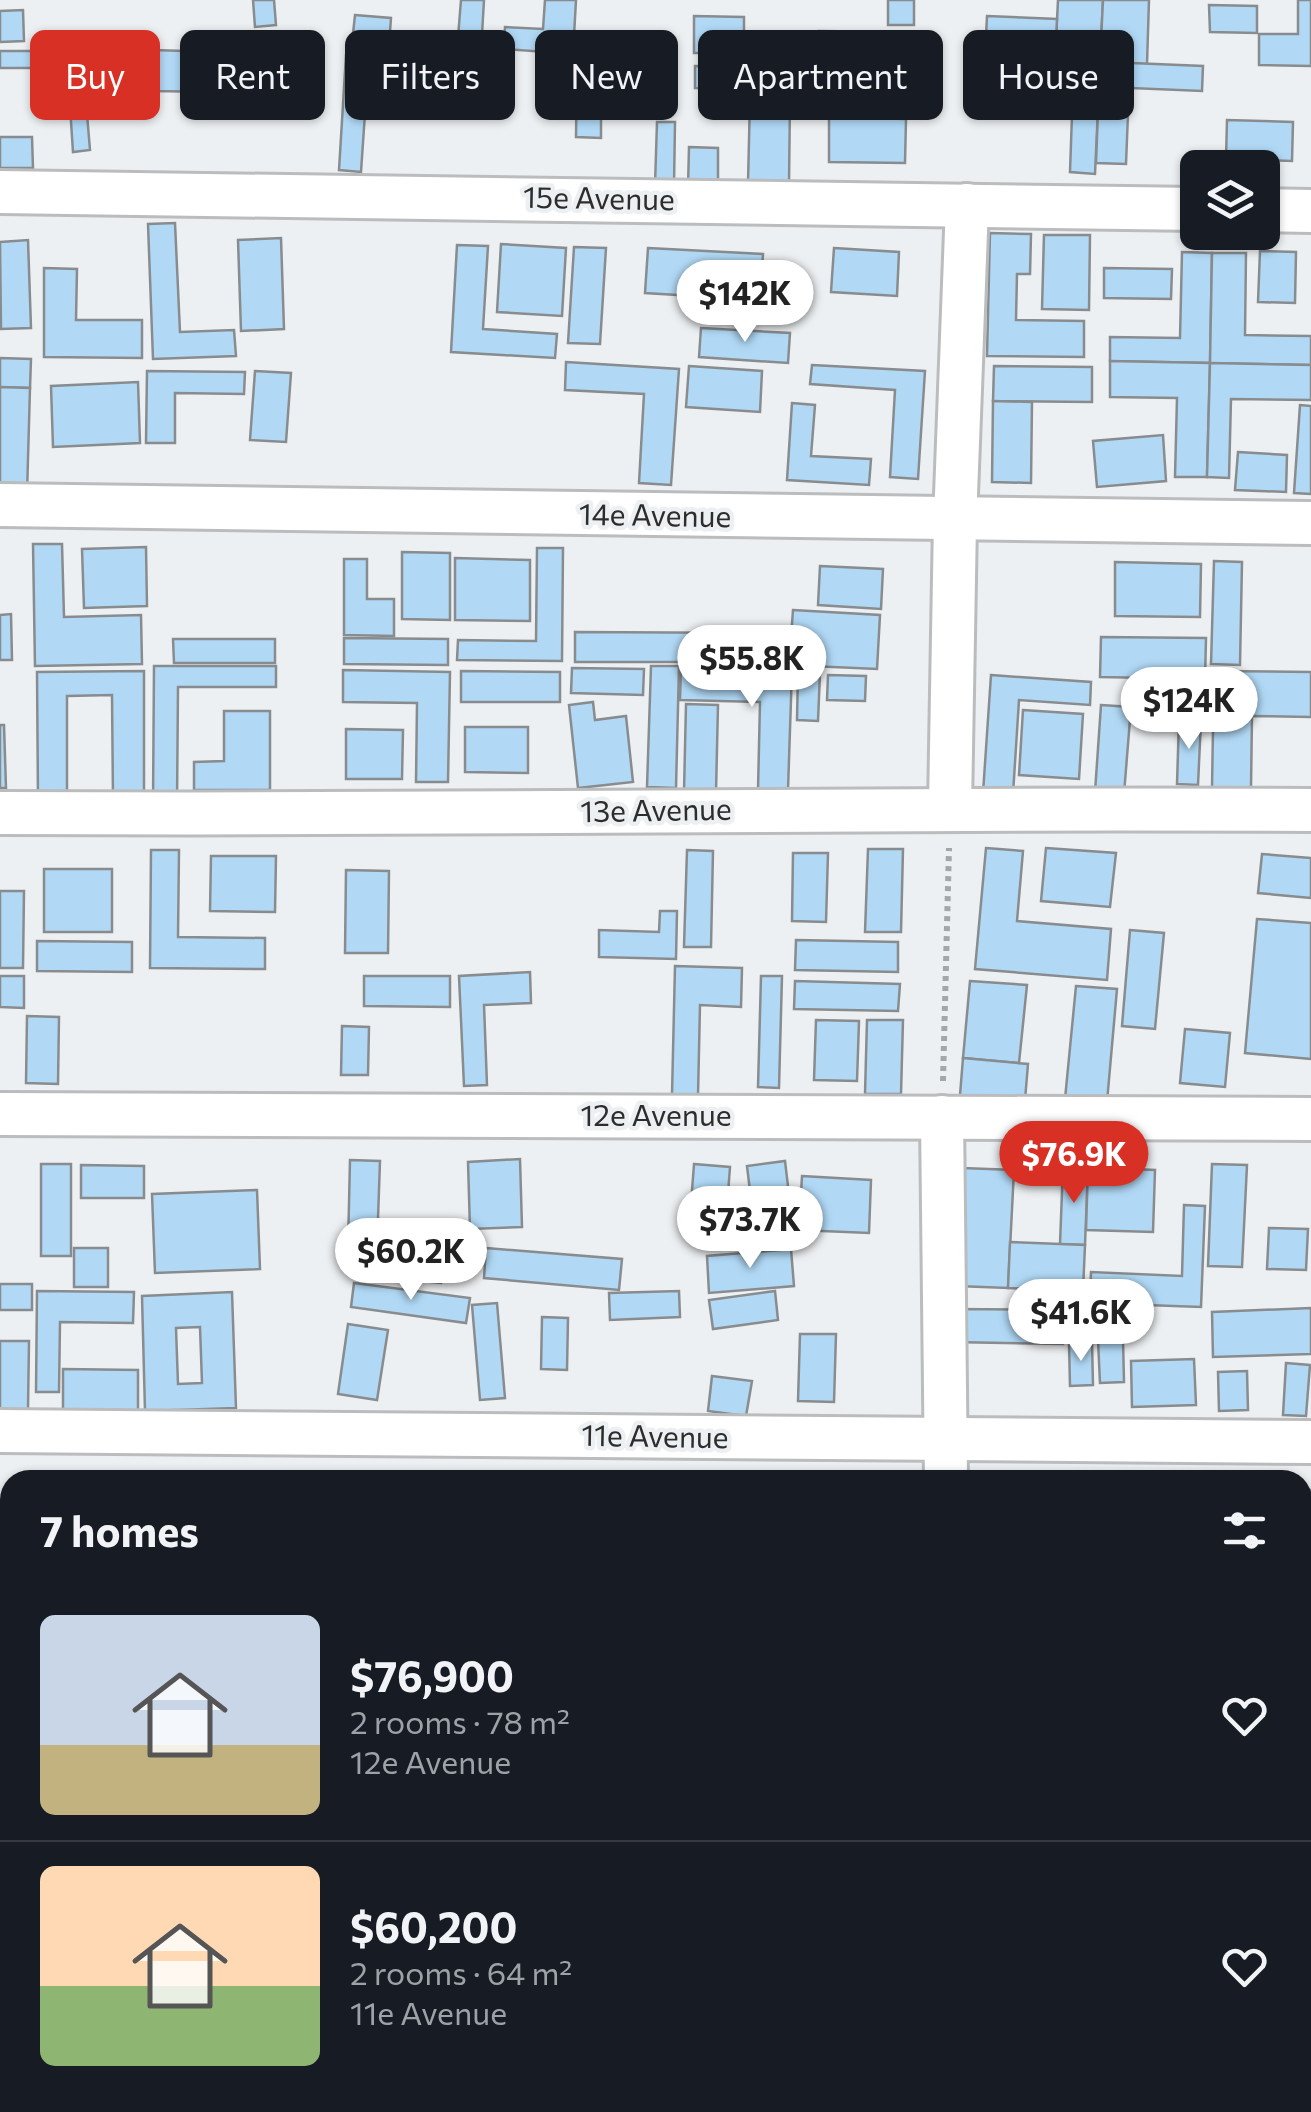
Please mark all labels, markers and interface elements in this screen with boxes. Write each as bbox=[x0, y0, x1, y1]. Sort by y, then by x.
chip: Buy bbox=[30, 30, 160, 120]
chip: Rent bbox=[180, 30, 325, 120]
chip: Filters bbox=[345, 30, 515, 120]
chip: New bbox=[535, 30, 678, 120]
chip: Apartment bbox=[698, 30, 943, 120]
chip: House bbox=[963, 30, 1134, 120]
map controls bbox=[1180, 150, 1280, 250]
button: layers bbox=[1180, 150, 1280, 250]
street label: 15e Avenue bbox=[523, 177, 675, 216]
pin: $142K bbox=[675, 260, 815, 345]
text: $142K bbox=[699, 272, 791, 312]
street label: 14e Avenue bbox=[579, 494, 732, 533]
pin: $55.8K bbox=[671, 625, 833, 710]
text: $55.8K bbox=[699, 637, 805, 677]
pin: $124K bbox=[1119, 667, 1259, 752]
text: $124K bbox=[1143, 679, 1235, 719]
street label: 13e Avenue bbox=[580, 789, 732, 828]
street label: 12e Avenue bbox=[580, 1095, 732, 1132]
pin: $76.9K bbox=[993, 1121, 1155, 1206]
text: $76.9K bbox=[1021, 1133, 1127, 1173]
pin: $73.7K bbox=[669, 1186, 831, 1271]
text: $73.7K bbox=[699, 1198, 801, 1238]
pin: $60.2K bbox=[330, 1218, 492, 1303]
text: $60.2K bbox=[357, 1230, 465, 1270]
pin: $41.6K bbox=[1000, 1279, 1162, 1364]
text: $41.6K bbox=[1030, 1291, 1132, 1331]
street label: 11e Avenue bbox=[581, 1415, 729, 1454]
icon: filters bbox=[1217, 1503, 1272, 1558]
text: 7 homes bbox=[40, 1504, 199, 1556]
text: $76,900 bbox=[350, 1649, 514, 1701]
icon: home bbox=[120, 1655, 240, 1775]
icon: heart bbox=[1217, 1688, 1272, 1743]
text: 2 rooms · 78 m² bbox=[350, 1701, 570, 1741]
text: 12e Avenue bbox=[350, 1741, 511, 1781]
text: $60,200 bbox=[350, 1900, 517, 1952]
icon: home bbox=[120, 1906, 240, 2026]
icon: heart bbox=[1217, 1939, 1272, 1994]
text: 2 rooms · 64 m² bbox=[350, 1952, 572, 1992]
text: 11e Avenue bbox=[350, 1992, 507, 2032]

